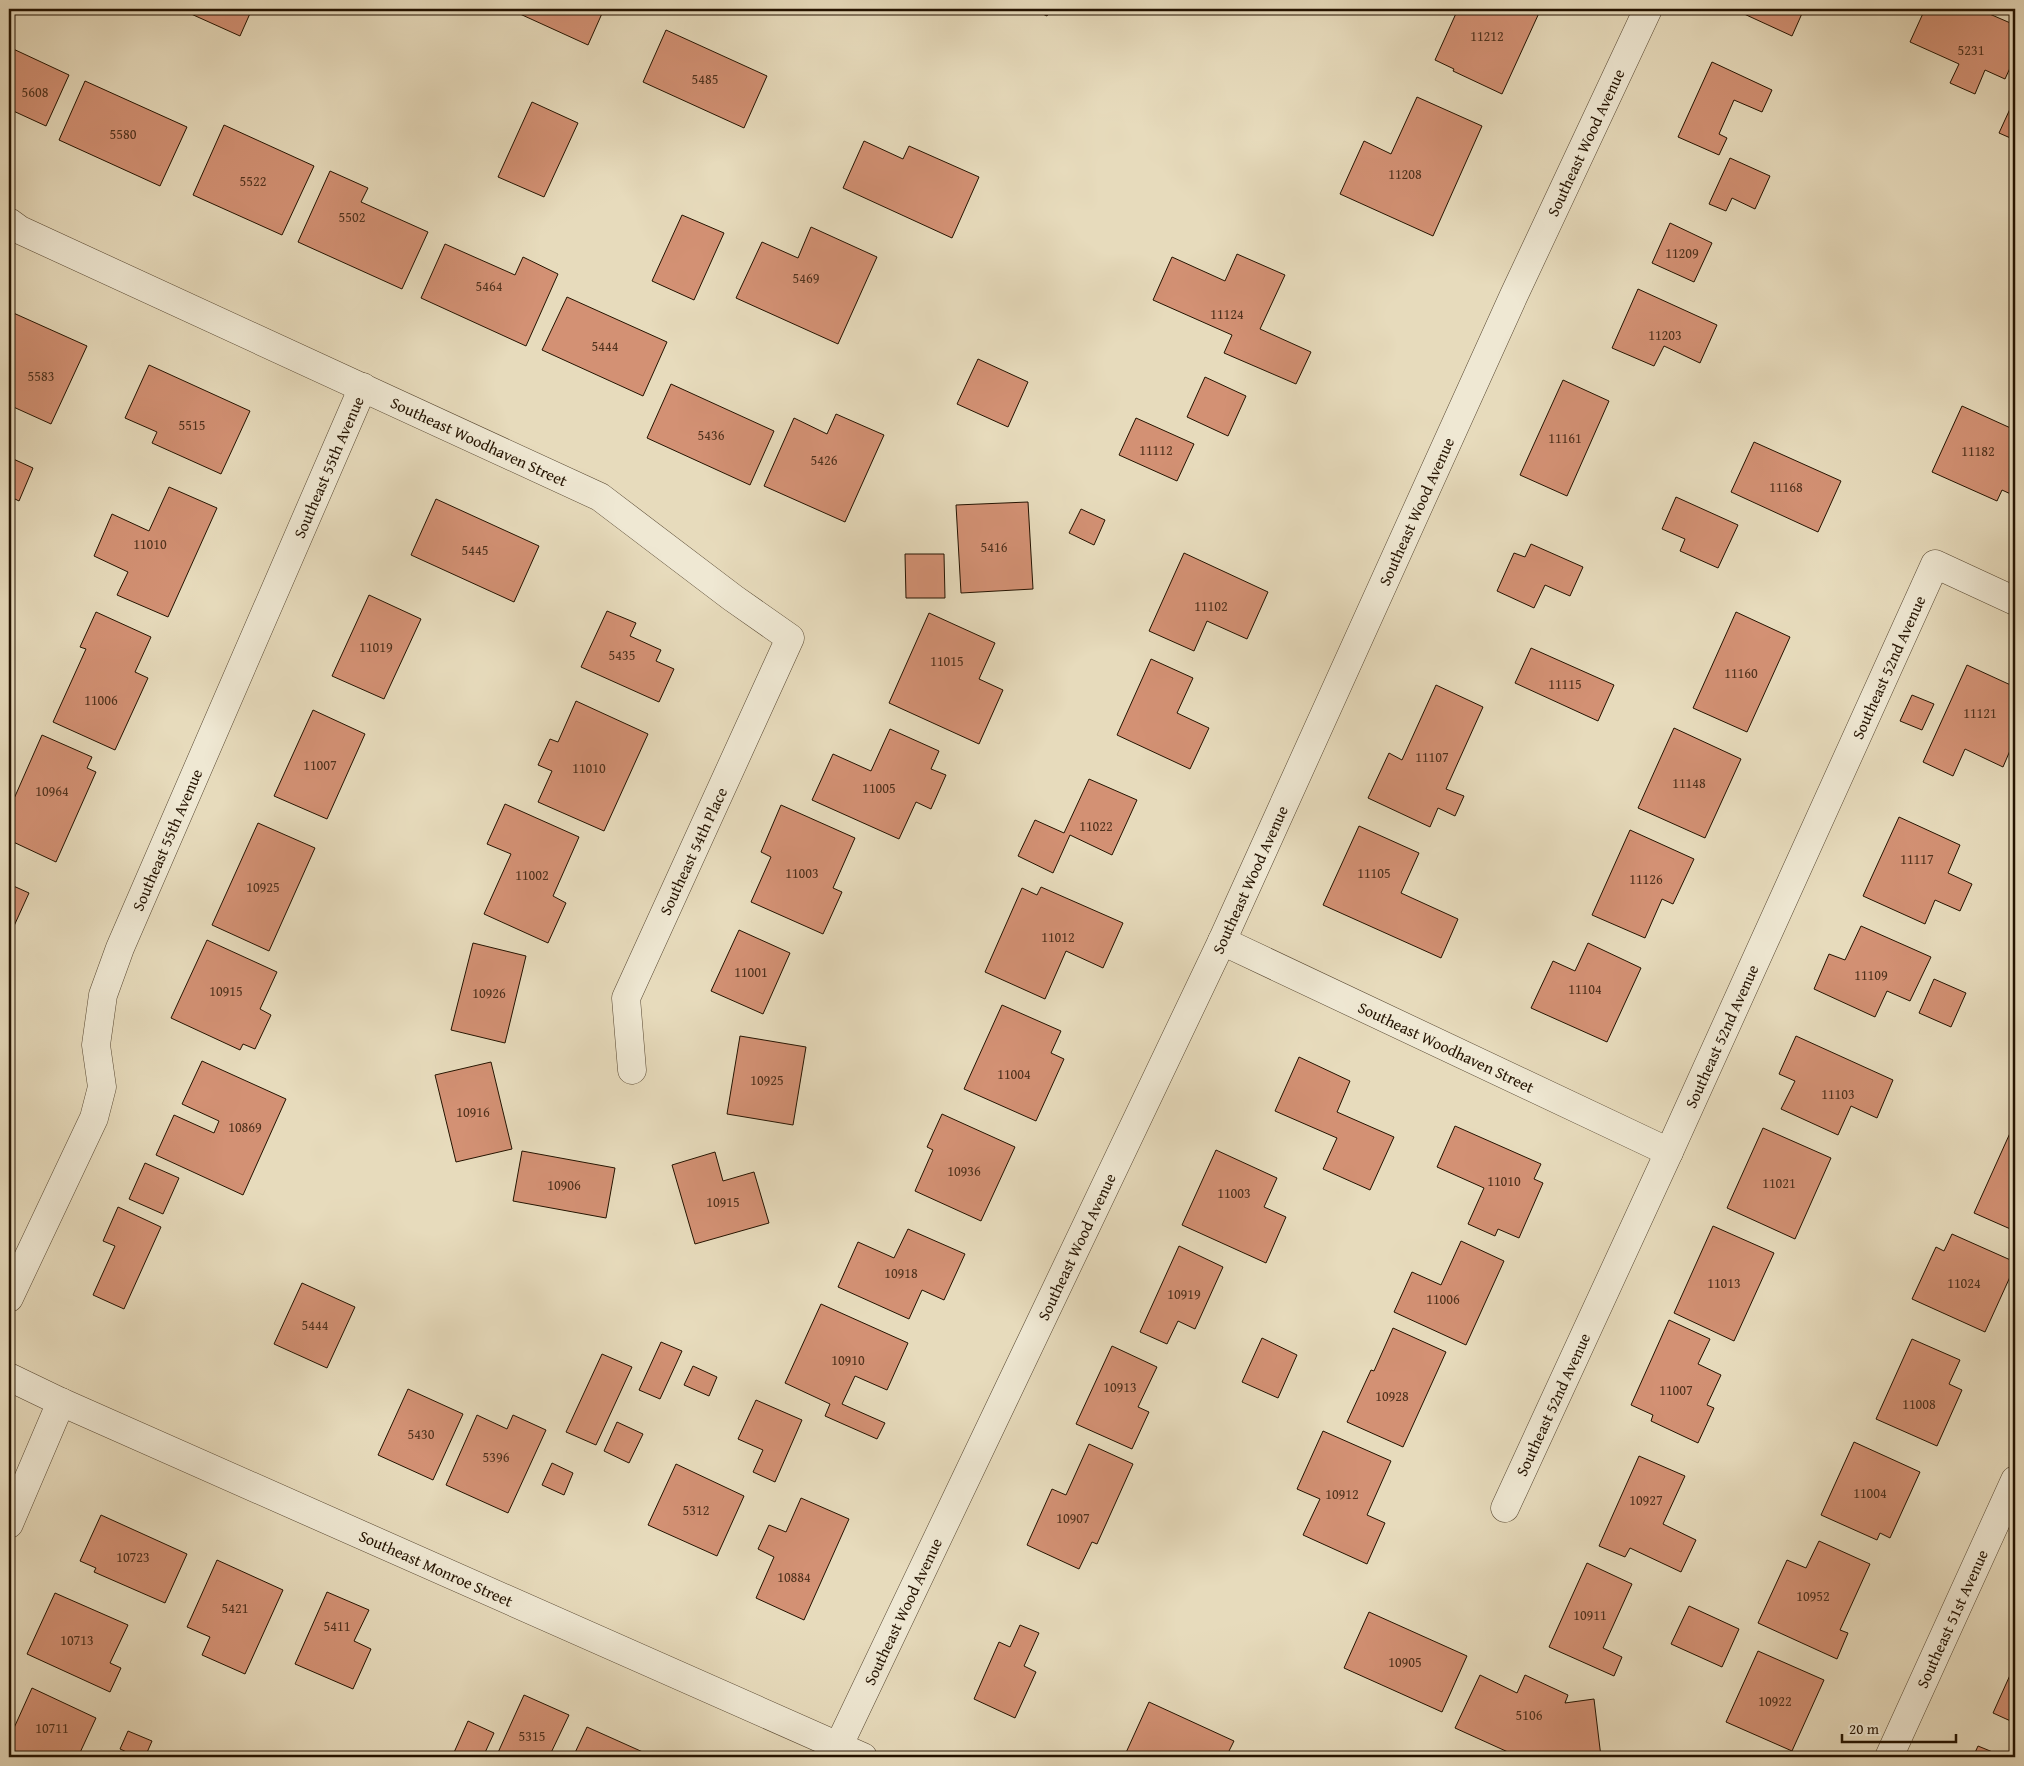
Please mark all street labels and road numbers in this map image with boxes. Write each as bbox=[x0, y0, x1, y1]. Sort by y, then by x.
street label: Southeast Wood Avenue bbox=[1541, 65, 1630, 220]
street label: Southeast Woodhaven Street bbox=[387, 390, 572, 493]
street label: Southeast 55th Avenue bbox=[287, 392, 370, 542]
street label: Southeast Wood Avenue bbox=[1372, 433, 1460, 589]
street label: Southeast 52nd Avenue bbox=[1845, 591, 1931, 743]
street label: Southeast 55th Avenue bbox=[126, 765, 208, 915]
street label: Southeast 54th Place bbox=[653, 783, 733, 919]
street label: Southeast Wood Avenue bbox=[1206, 801, 1294, 958]
street label: Southeast 52nd Avenue bbox=[1678, 960, 1764, 1112]
street label: Southeast Woodhaven Street bbox=[1354, 995, 1539, 1099]
street label: Southeast Wood Avenue bbox=[1031, 1169, 1122, 1324]
street label: Southeast 52nd Avenue bbox=[1509, 1329, 1596, 1480]
street label: Southeast Monroe Street bbox=[355, 1523, 517, 1613]
street label: Southeast Wood Avenue bbox=[857, 1534, 948, 1689]
street label: Southeast 51st Avenue bbox=[1910, 1545, 1994, 1692]

